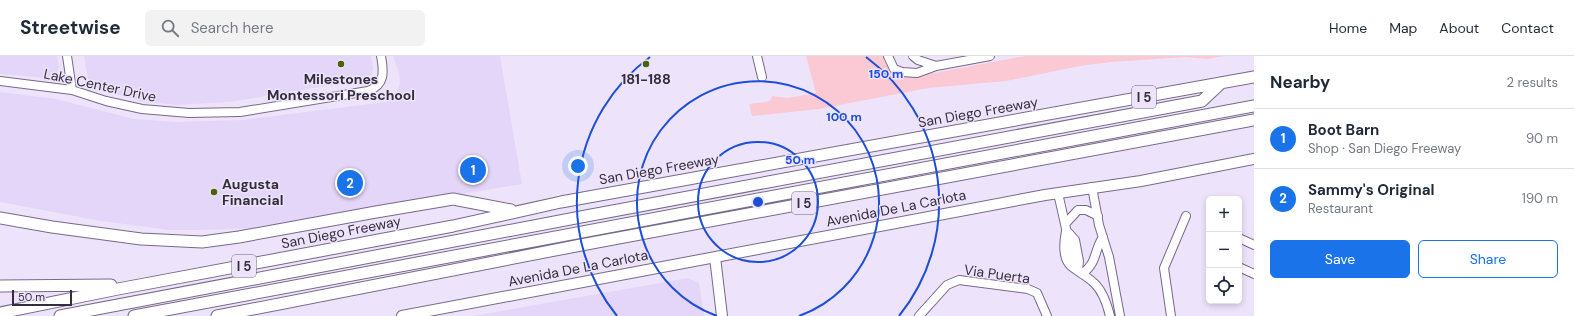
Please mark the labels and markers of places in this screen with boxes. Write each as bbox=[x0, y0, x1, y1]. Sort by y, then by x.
marker: Milestones Montessori Preschool bbox=[336, 59, 346, 69]
marker: 181-188 bbox=[641, 59, 651, 69]
place label: Milestones Montessori Preschool bbox=[267, 70, 415, 104]
place label: 181-188 bbox=[621, 70, 671, 88]
pin: 1 bbox=[460, 155, 486, 185]
pin: 2 bbox=[337, 168, 363, 198]
place label: Augusta Financial bbox=[222, 175, 283, 209]
marker: Augusta Financial bbox=[209, 187, 219, 197]
centre of rings bbox=[751, 195, 765, 209]

